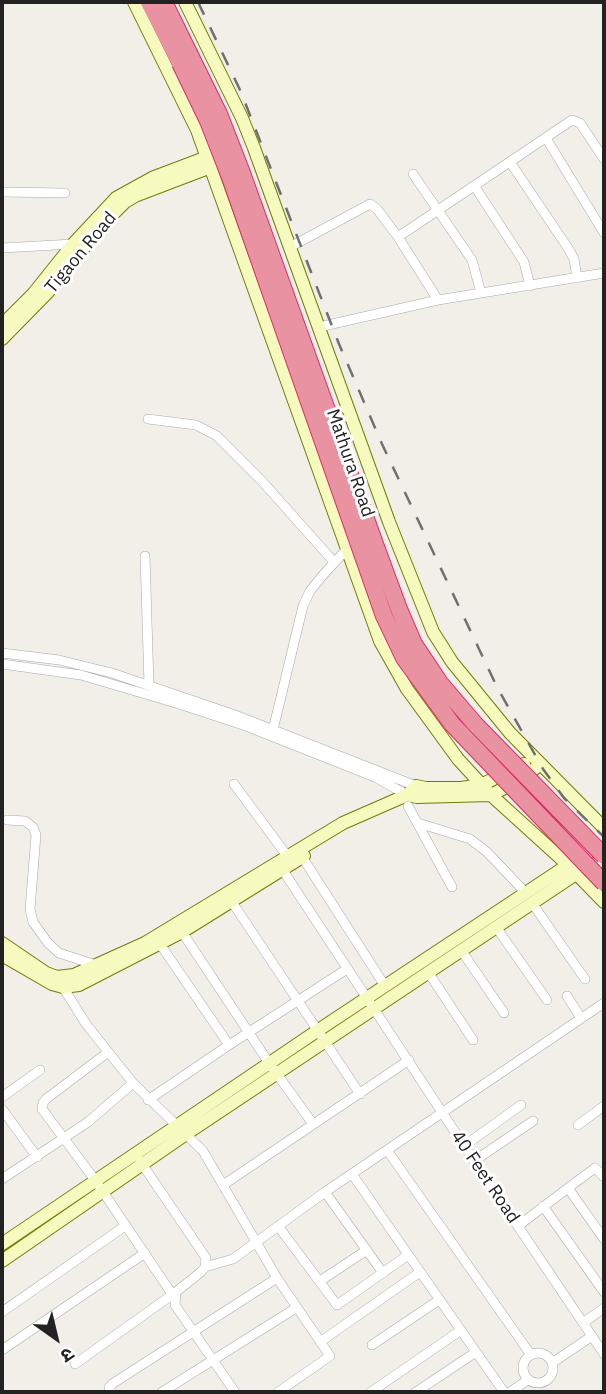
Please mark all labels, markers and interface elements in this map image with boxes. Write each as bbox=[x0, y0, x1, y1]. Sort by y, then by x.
street label: Tigaon Road bbox=[41, 208, 121, 298]
street label: Mathura Road bbox=[321, 406, 379, 520]
street label: 40 Feet Road bbox=[446, 1127, 524, 1227]
north arrow bbox=[21, 1303, 91, 1373]
text: उ bbox=[56, 1342, 79, 1368]

